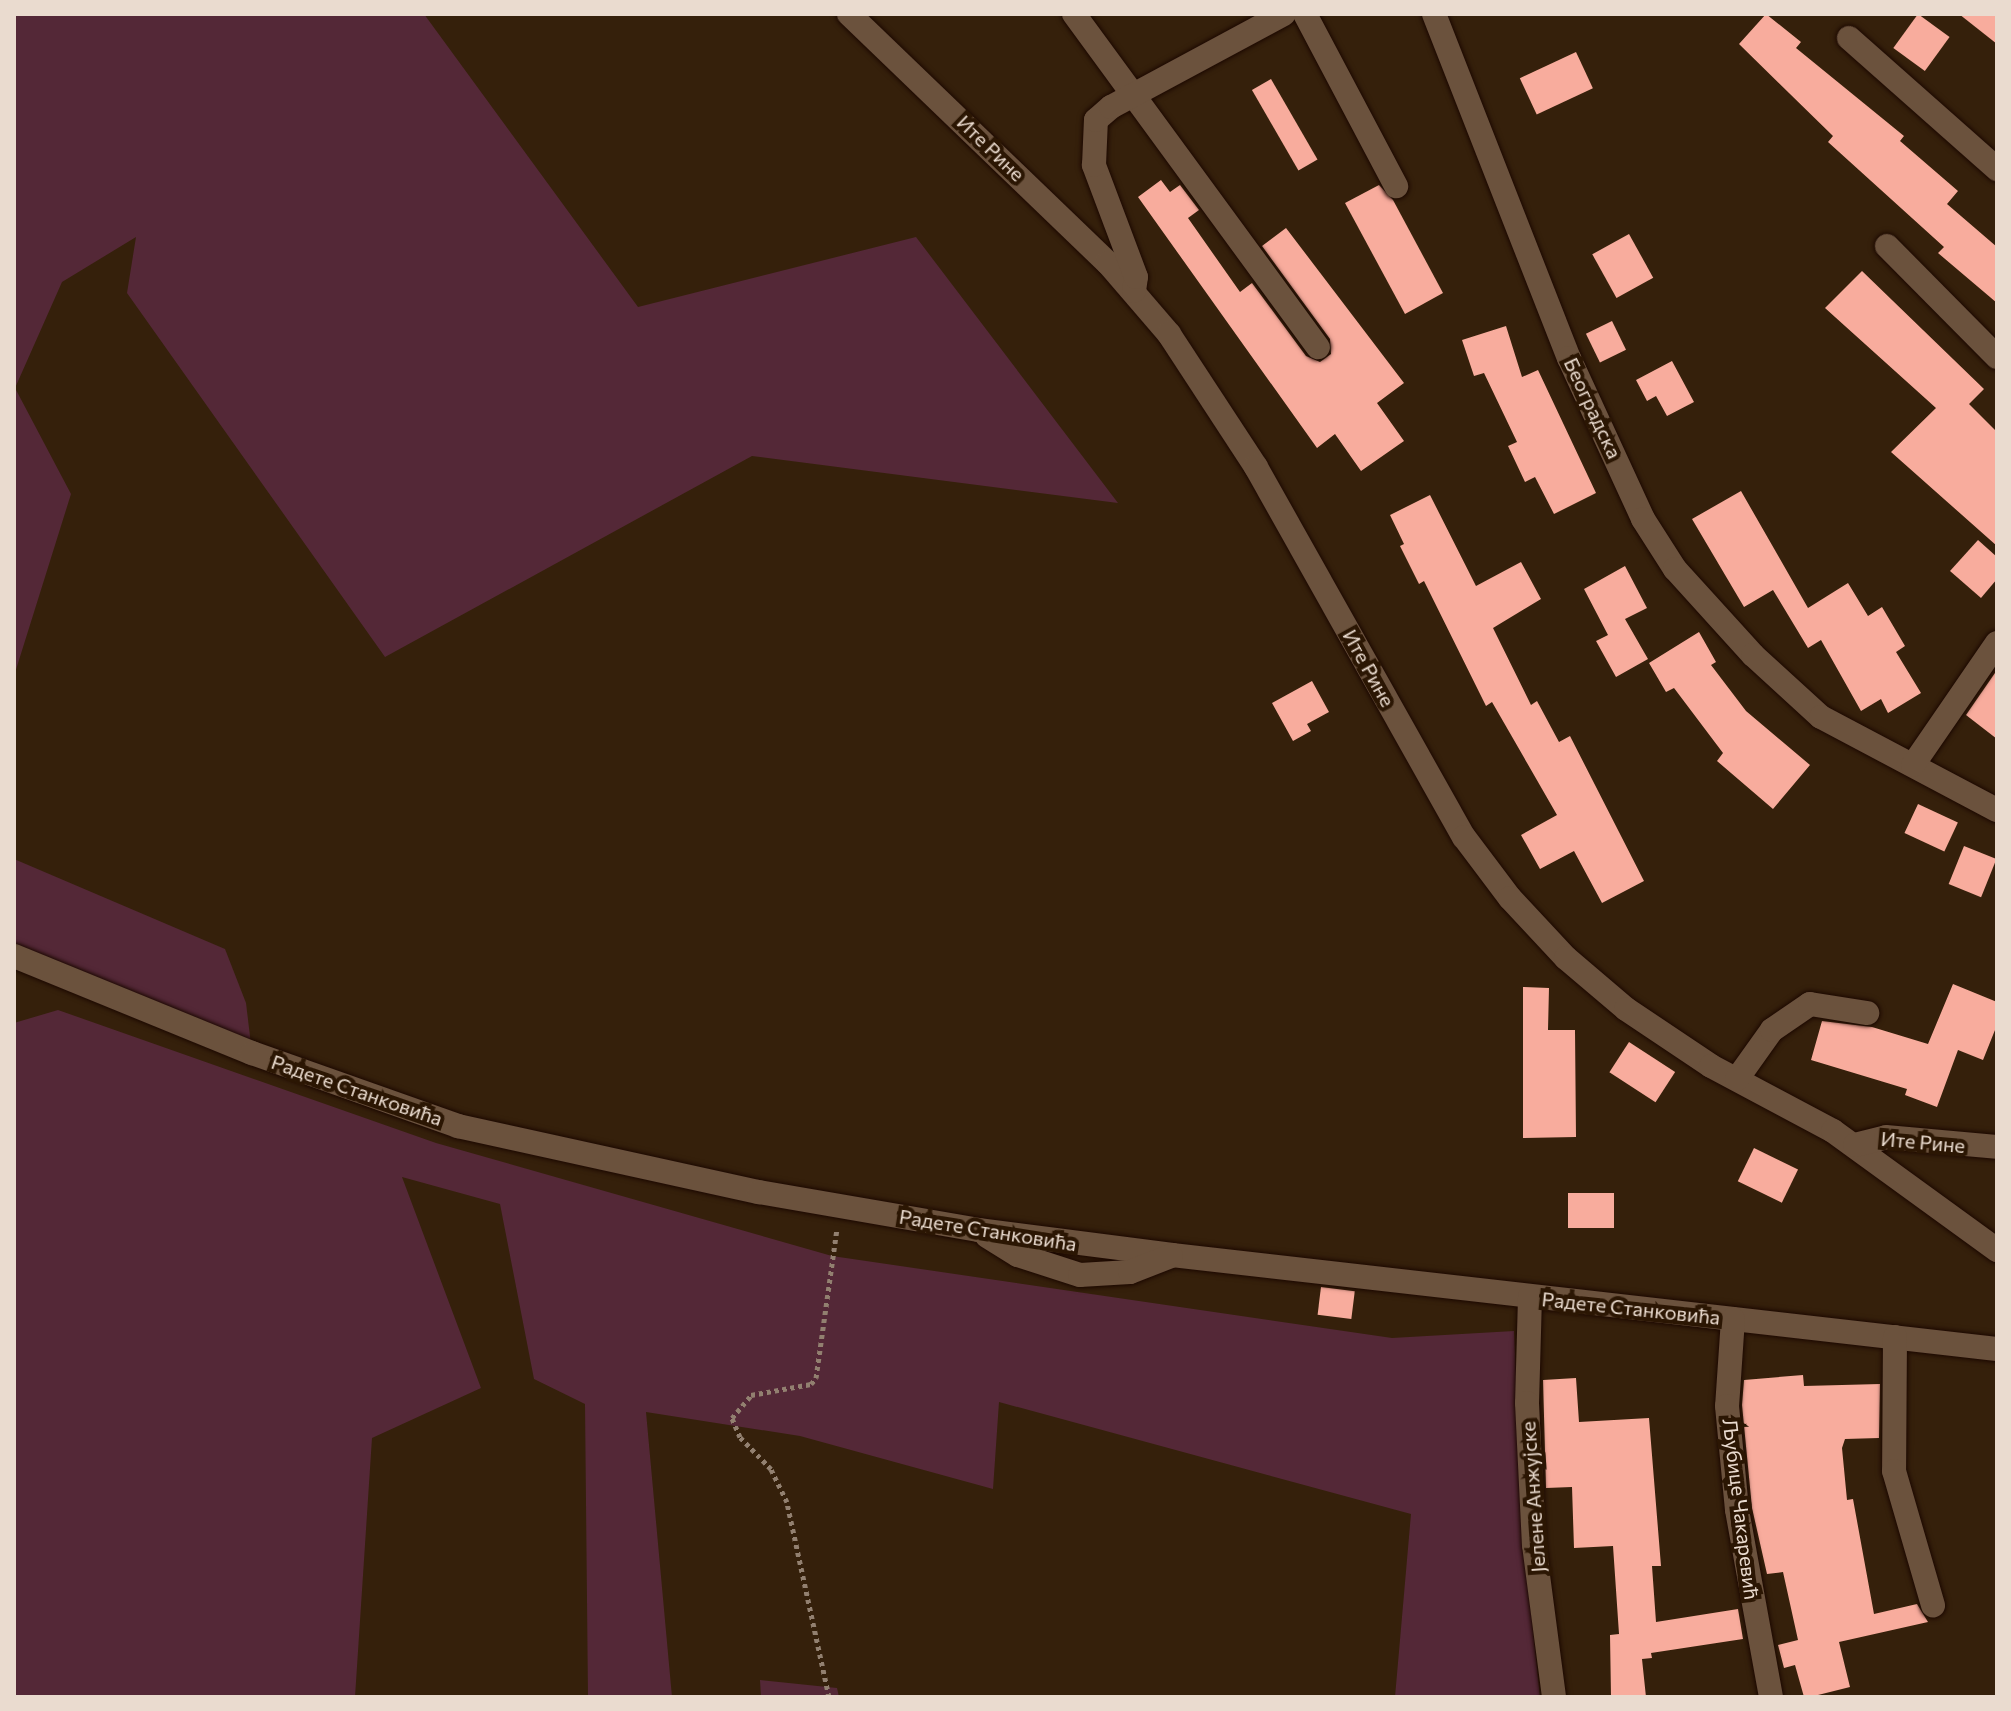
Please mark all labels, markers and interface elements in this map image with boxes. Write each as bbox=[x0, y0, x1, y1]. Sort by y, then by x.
street label: Ите Рине bbox=[952, 110, 1030, 186]
street label: Београдска bbox=[1559, 354, 1627, 462]
street label: Ите Рине bbox=[1338, 625, 1400, 711]
street label: Радете Станковића bbox=[268, 1049, 446, 1131]
street label: Ите Рине bbox=[1880, 1126, 1966, 1158]
street label: Радете Станковића bbox=[897, 1204, 1079, 1256]
street label: Радете Станковића bbox=[1541, 1287, 1721, 1329]
street label: Љубице Чакаревић bbox=[1718, 1417, 1764, 1601]
street label: Јелене Анжујске bbox=[1516, 1421, 1550, 1573]

